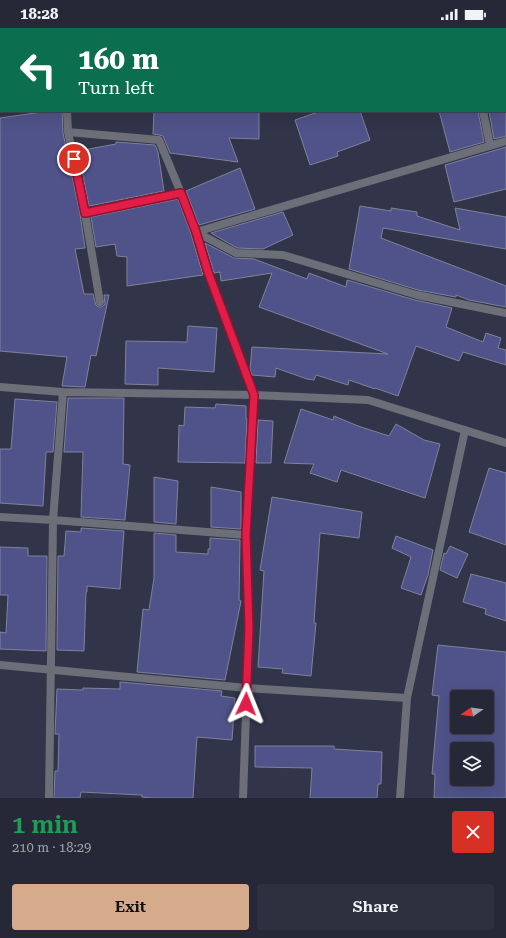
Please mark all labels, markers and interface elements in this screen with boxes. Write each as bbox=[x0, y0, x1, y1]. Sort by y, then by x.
text: 18:28 bbox=[20, 5, 58, 23]
text: 160 m bbox=[78, 43, 159, 76]
icon: left bbox=[12, 44, 64, 96]
text: Turn left bbox=[78, 77, 154, 98]
pin bbox=[57, 142, 91, 176]
icon: arrive bbox=[63, 148, 85, 170]
position arrow bbox=[225, 683, 267, 725]
north arrow bbox=[450, 690, 494, 734]
map controls bbox=[450, 690, 494, 786]
button: layers bbox=[450, 742, 494, 786]
text: 1 min bbox=[12, 811, 78, 839]
button: close bbox=[452, 811, 494, 853]
text: 210 m · 18:29 bbox=[12, 840, 91, 855]
button: Exit bbox=[12, 884, 249, 930]
button: Share bbox=[257, 884, 494, 930]

